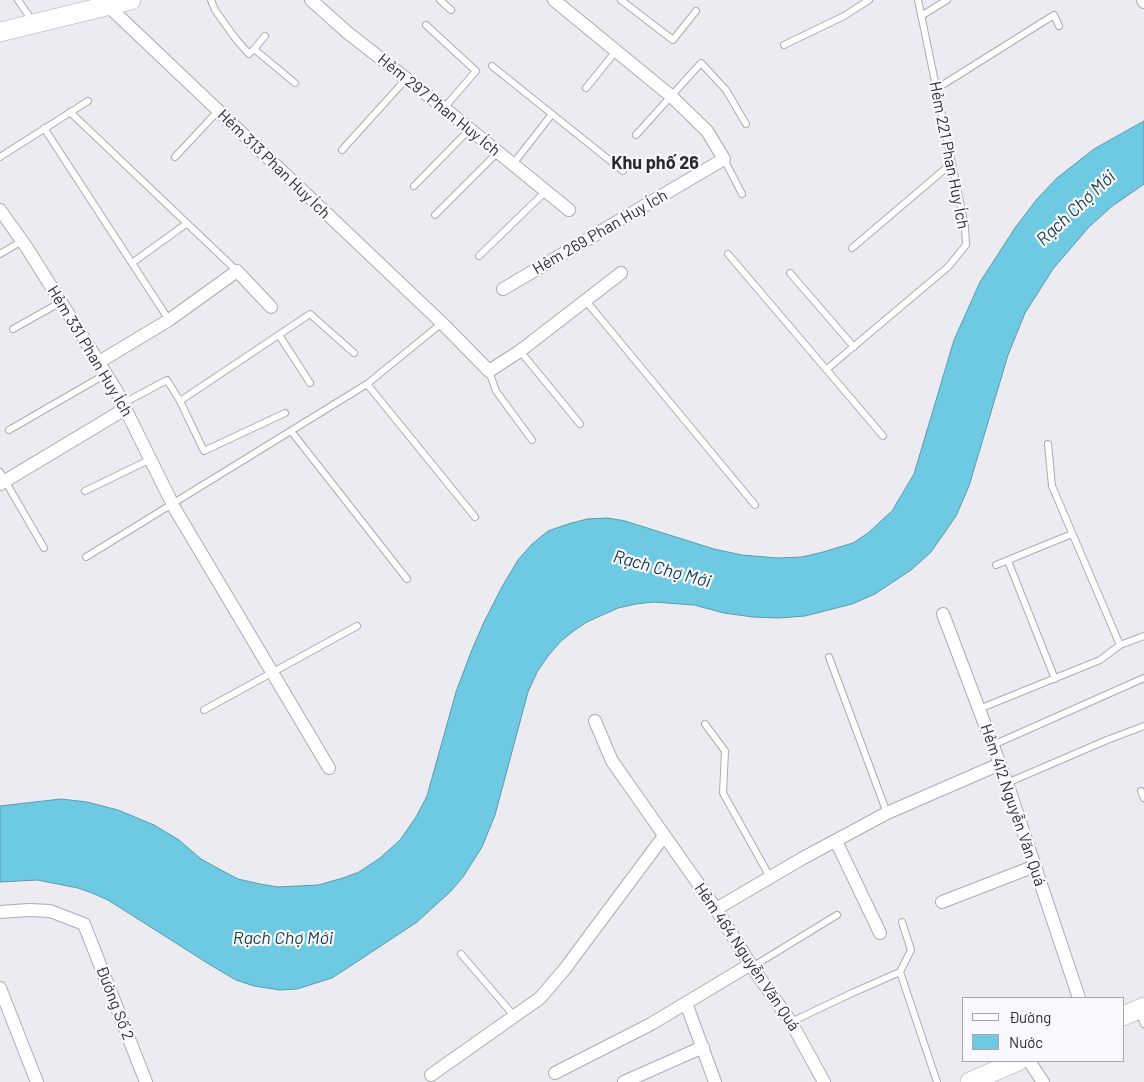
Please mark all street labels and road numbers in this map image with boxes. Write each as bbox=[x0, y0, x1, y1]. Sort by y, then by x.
street label: Hẻm 297 Phan Huy Ích bbox=[374, 50, 504, 160]
street label: Hẻm 221 Phan Huy Ích bbox=[925, 80, 973, 230]
street label: Hẻm 313 Phan Huy Ích bbox=[214, 105, 334, 223]
street label: Hẻm 269 Phan Huy Ích bbox=[529, 186, 671, 278]
street label: Hẻm 331 Phan Huy Ích bbox=[43, 282, 137, 420]
street label: Hẻm 412 Nguyễn Văn Quá bbox=[976, 721, 1050, 889]
street label: Hẻm 464 Nguyễn Văn Quá bbox=[690, 879, 804, 1035]
street label: Đường Số 2 bbox=[92, 963, 138, 1043]

